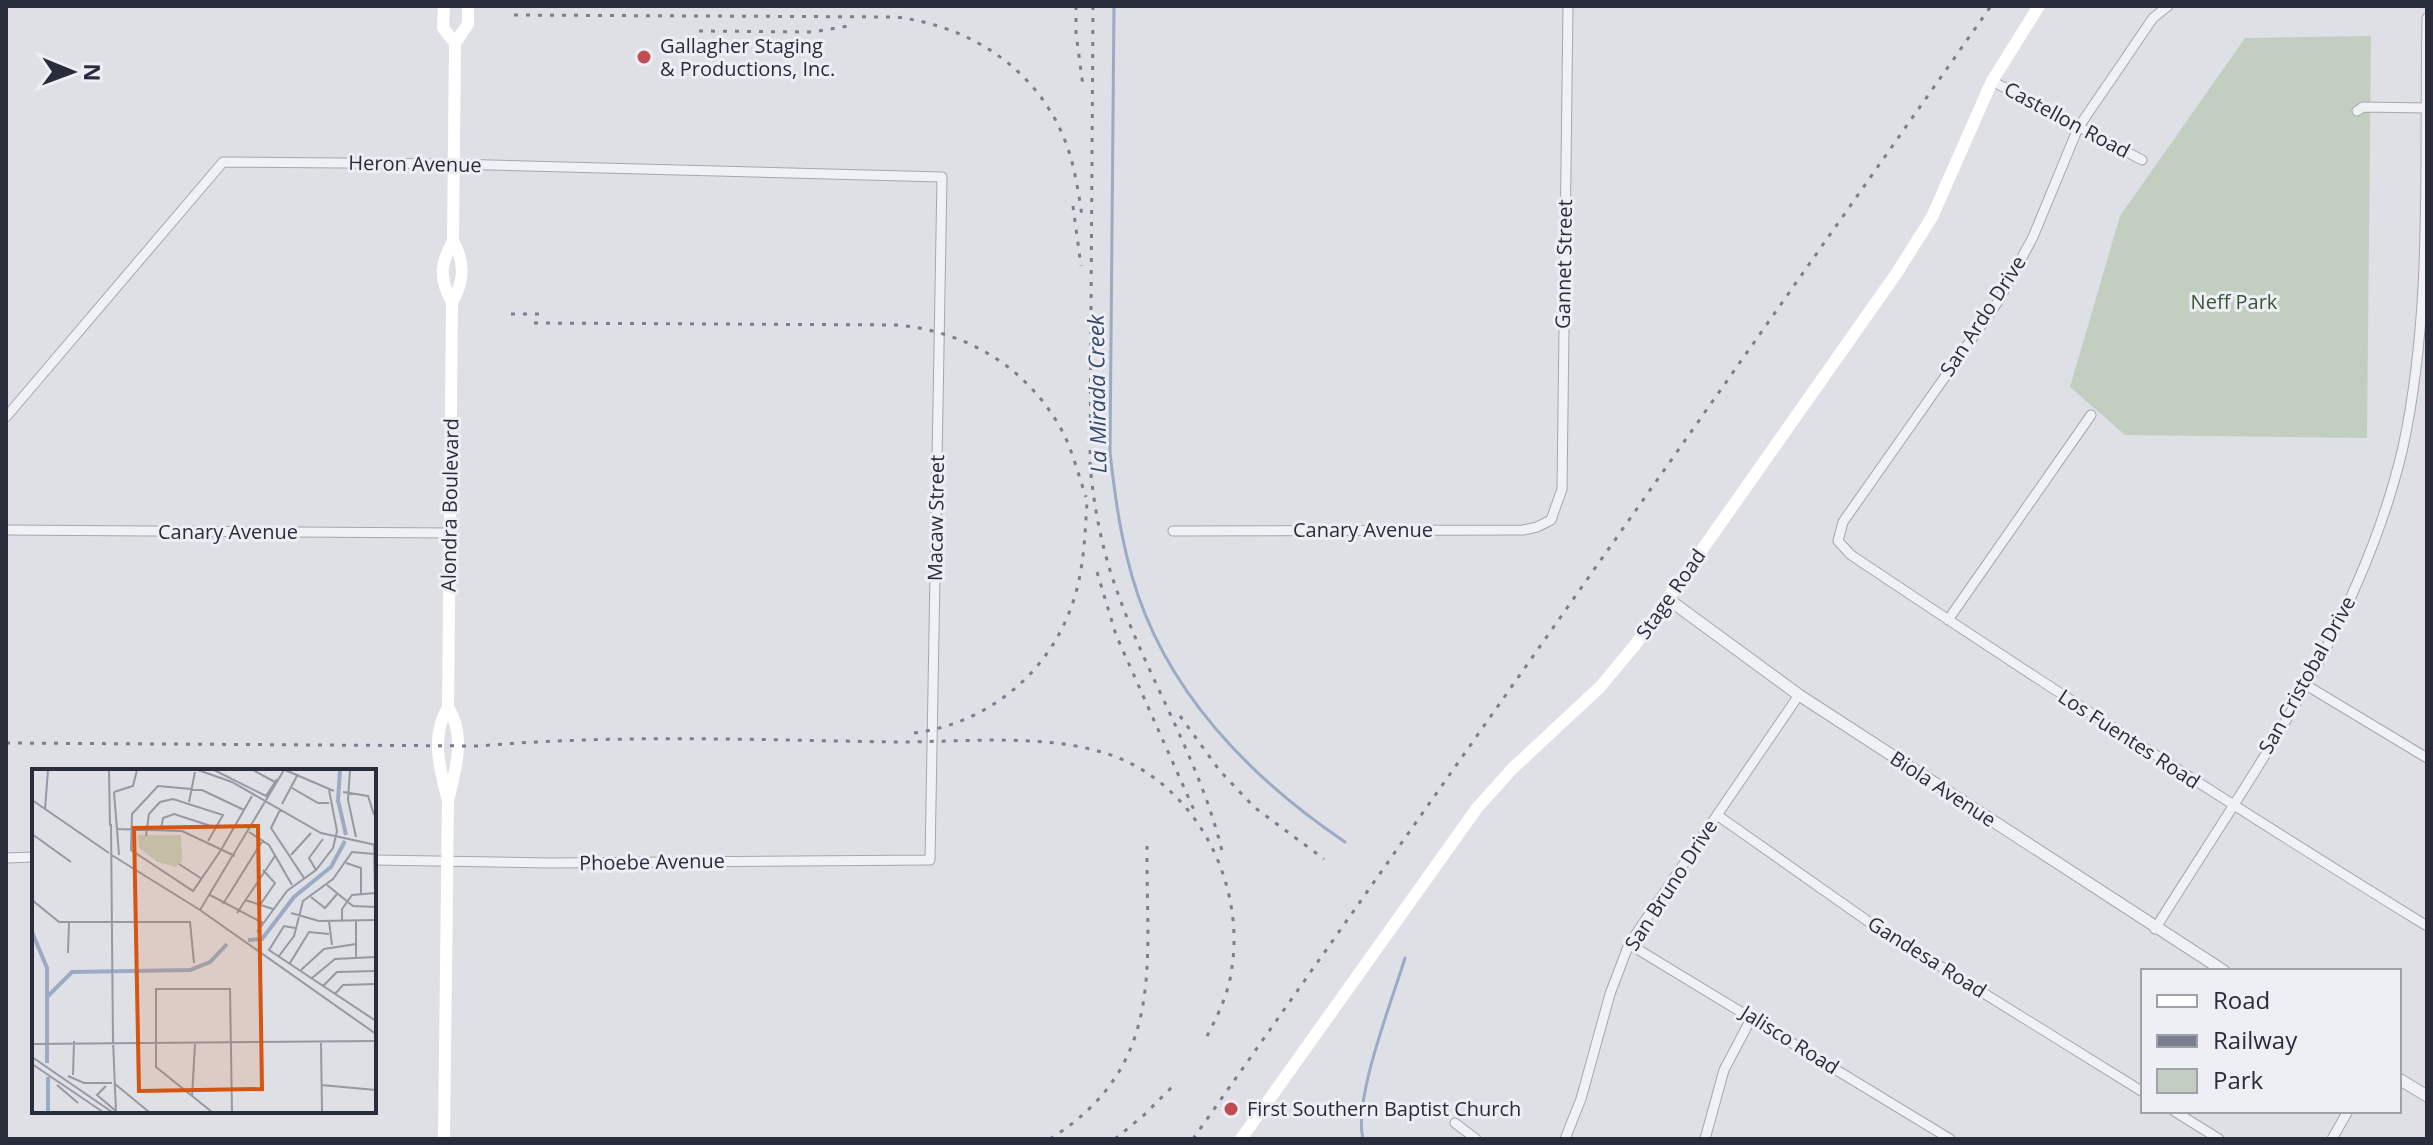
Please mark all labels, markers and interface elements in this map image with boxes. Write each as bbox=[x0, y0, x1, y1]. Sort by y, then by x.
north arrow bbox=[32, 32, 112, 112]
place label: Gallagher Staging & Productions, Inc. bbox=[660, 32, 835, 82]
marker: Gallagher Staging & Productions, Inc. bbox=[635, 48, 653, 66]
text: N bbox=[78, 63, 108, 82]
street label: Castellon Road bbox=[2000, 75, 2135, 164]
street label: Heron Avenue bbox=[348, 149, 482, 178]
street label: Gannet Street bbox=[1549, 199, 1578, 329]
street label: San Ardo Drive bbox=[1933, 250, 2032, 381]
park label: Neff Park bbox=[2191, 288, 2278, 315]
water label: La Mirada Creek bbox=[1080, 313, 1112, 474]
street label: Alondra Boulevard bbox=[434, 418, 465, 592]
street label: Macaw Street bbox=[921, 455, 950, 581]
street label: Canary Avenue bbox=[1293, 516, 1433, 543]
street label: Canary Avenue bbox=[158, 518, 298, 545]
street label: Stage Road bbox=[1630, 543, 1712, 644]
street label: San Cristobal Drive bbox=[2252, 591, 2361, 759]
street label: Los Fuentes Road bbox=[2053, 683, 2205, 795]
street label: Biola Avenue bbox=[1885, 744, 2001, 833]
inset map bbox=[32, 769, 376, 1113]
street label: San Bruno Drive bbox=[1618, 814, 1723, 956]
street label: Phoebe Avenue bbox=[579, 847, 725, 876]
street label: Gandesa Road bbox=[1863, 909, 1992, 1004]
legend bbox=[2141, 969, 2401, 1113]
text: Road bbox=[2213, 983, 2270, 1016]
street label: Jalisco Road bbox=[1734, 998, 1844, 1080]
text: Railway bbox=[2213, 1023, 2298, 1056]
text: Park bbox=[2213, 1063, 2264, 1096]
place label: First Southern Baptist Church bbox=[1247, 1095, 1521, 1122]
marker: First Southern Baptist Church bbox=[1222, 1100, 1240, 1118]

